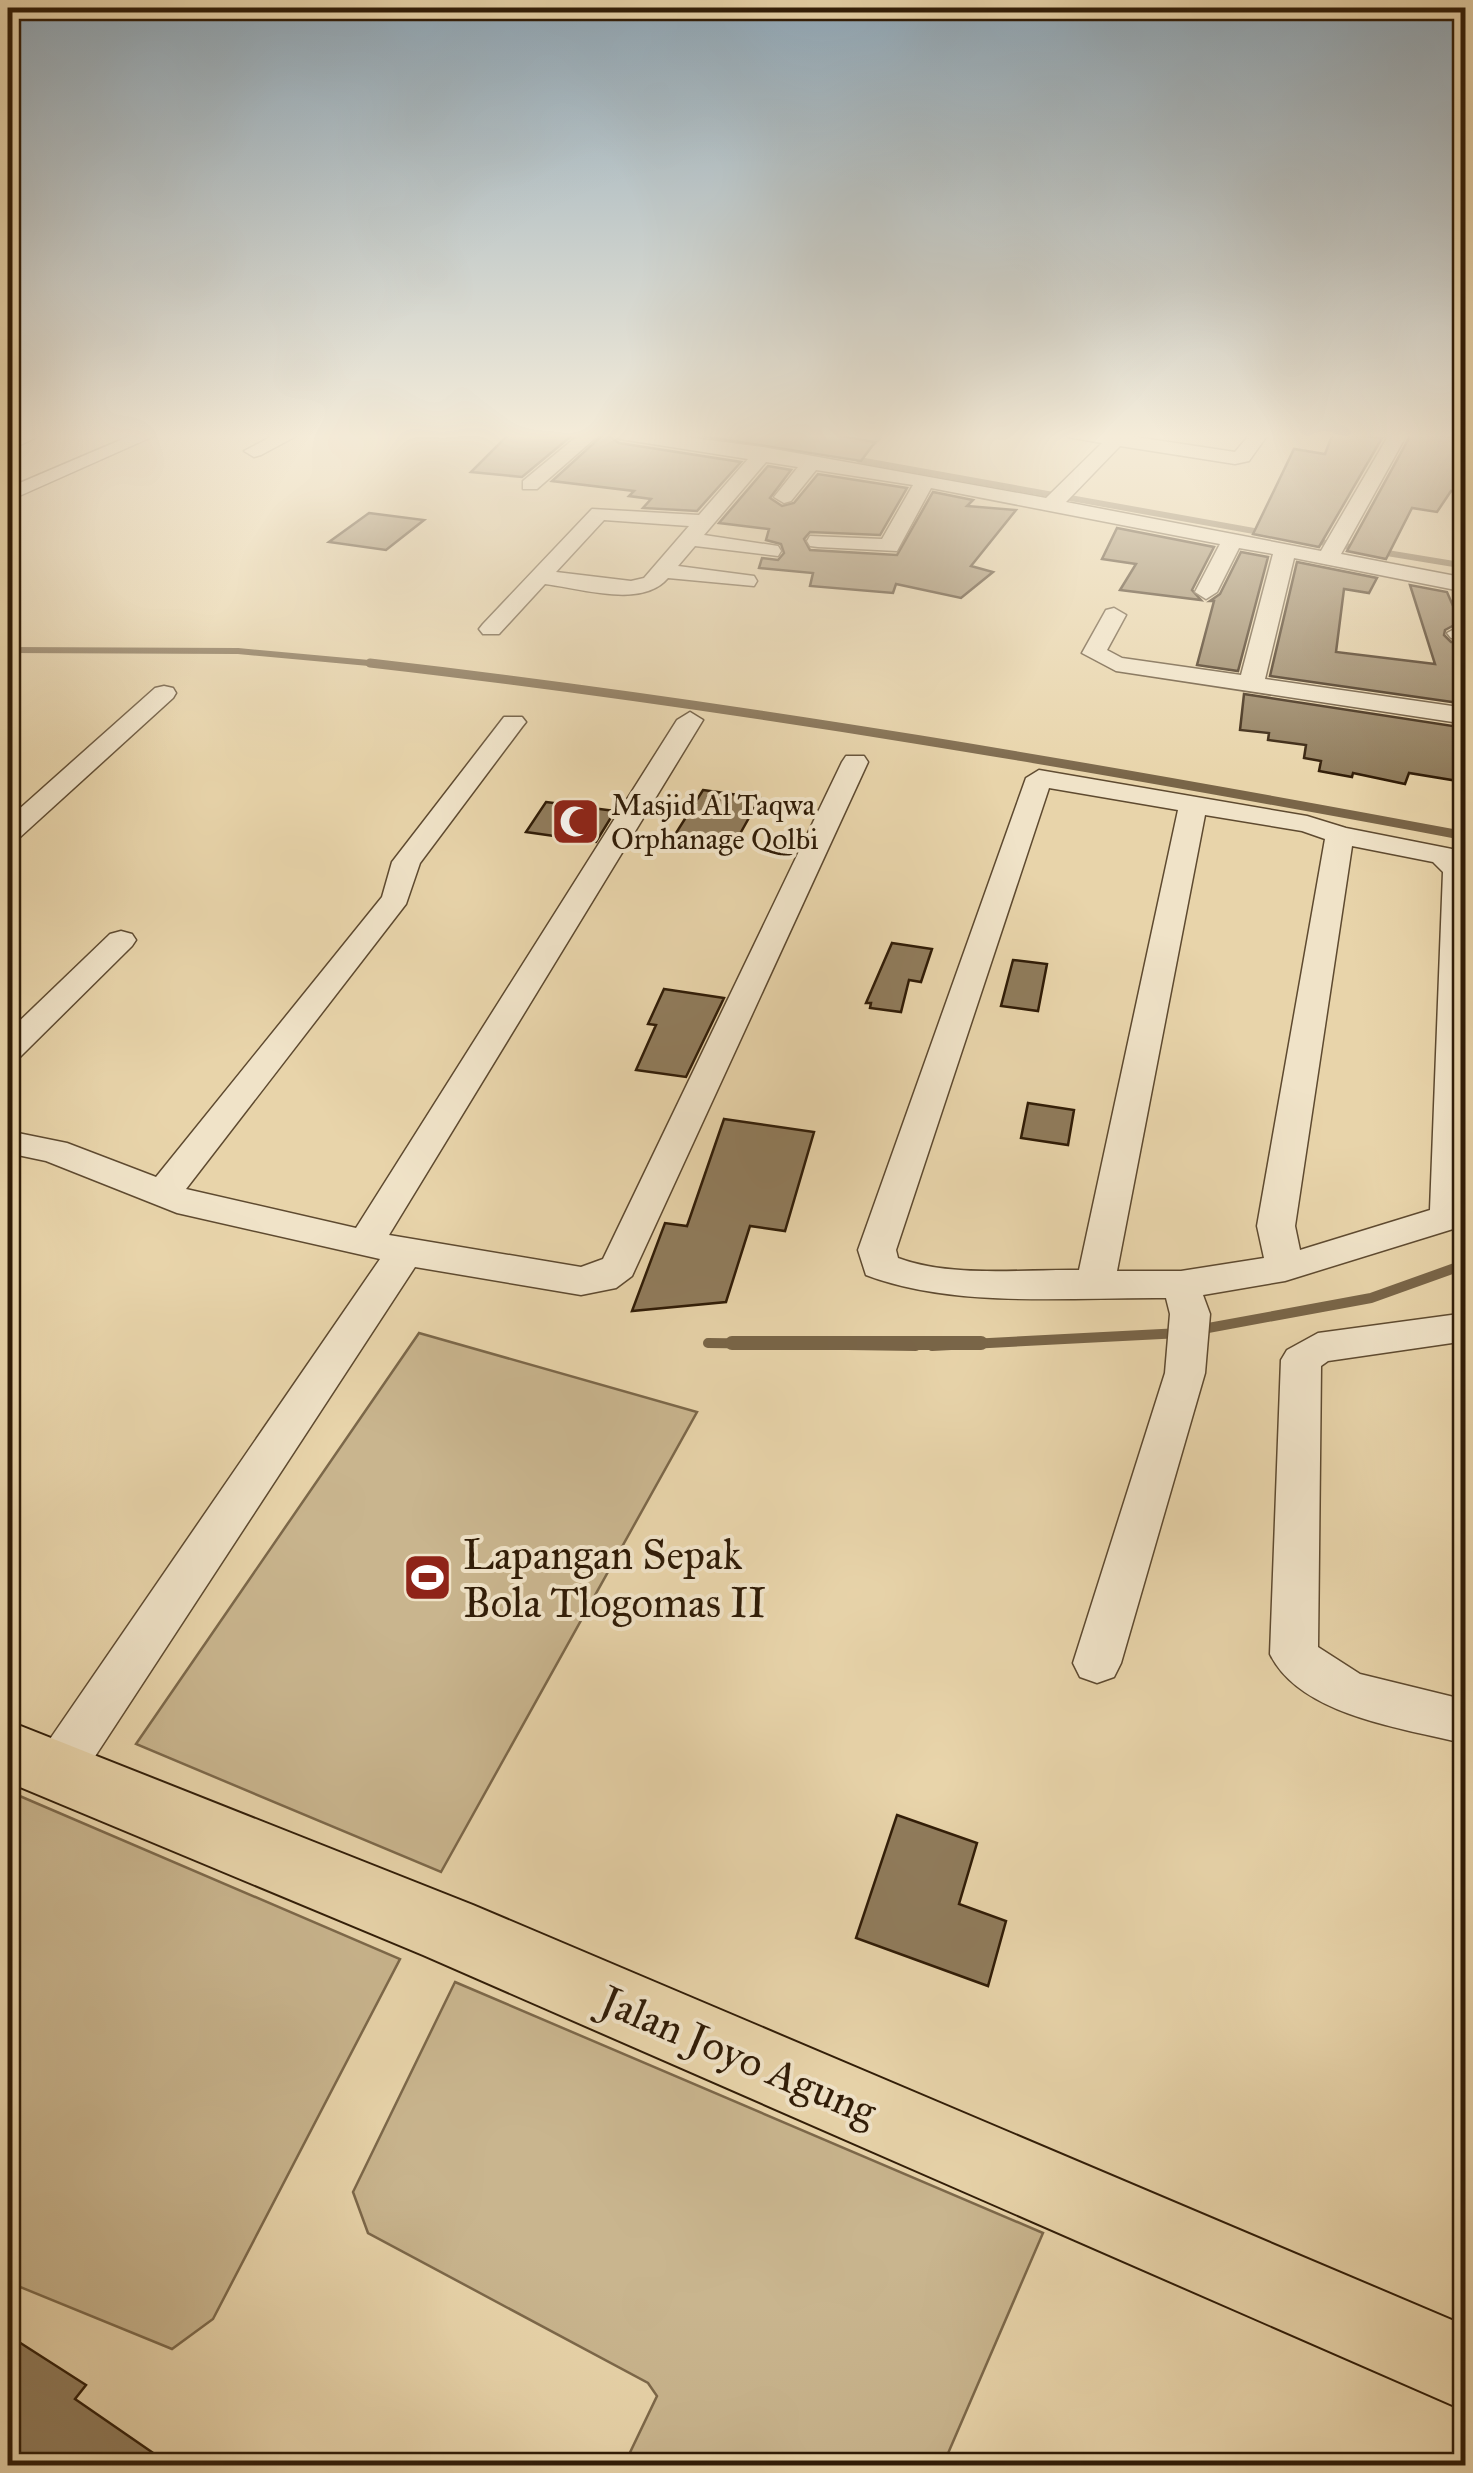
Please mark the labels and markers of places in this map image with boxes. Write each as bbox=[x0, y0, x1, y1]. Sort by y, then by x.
place label: Masjid Al Taqwa Orphanage Qolbi bbox=[611, 787, 818, 857]
mosque icon: Masjid Al Taqwa Orphanage Qolbi bbox=[550, 796, 602, 848]
place label: Lapangan Sepak Bola Tlogomas II bbox=[463, 1529, 766, 1629]
sports icon: Lapangan Sepak Bola Tlogomas II bbox=[402, 1552, 454, 1604]

